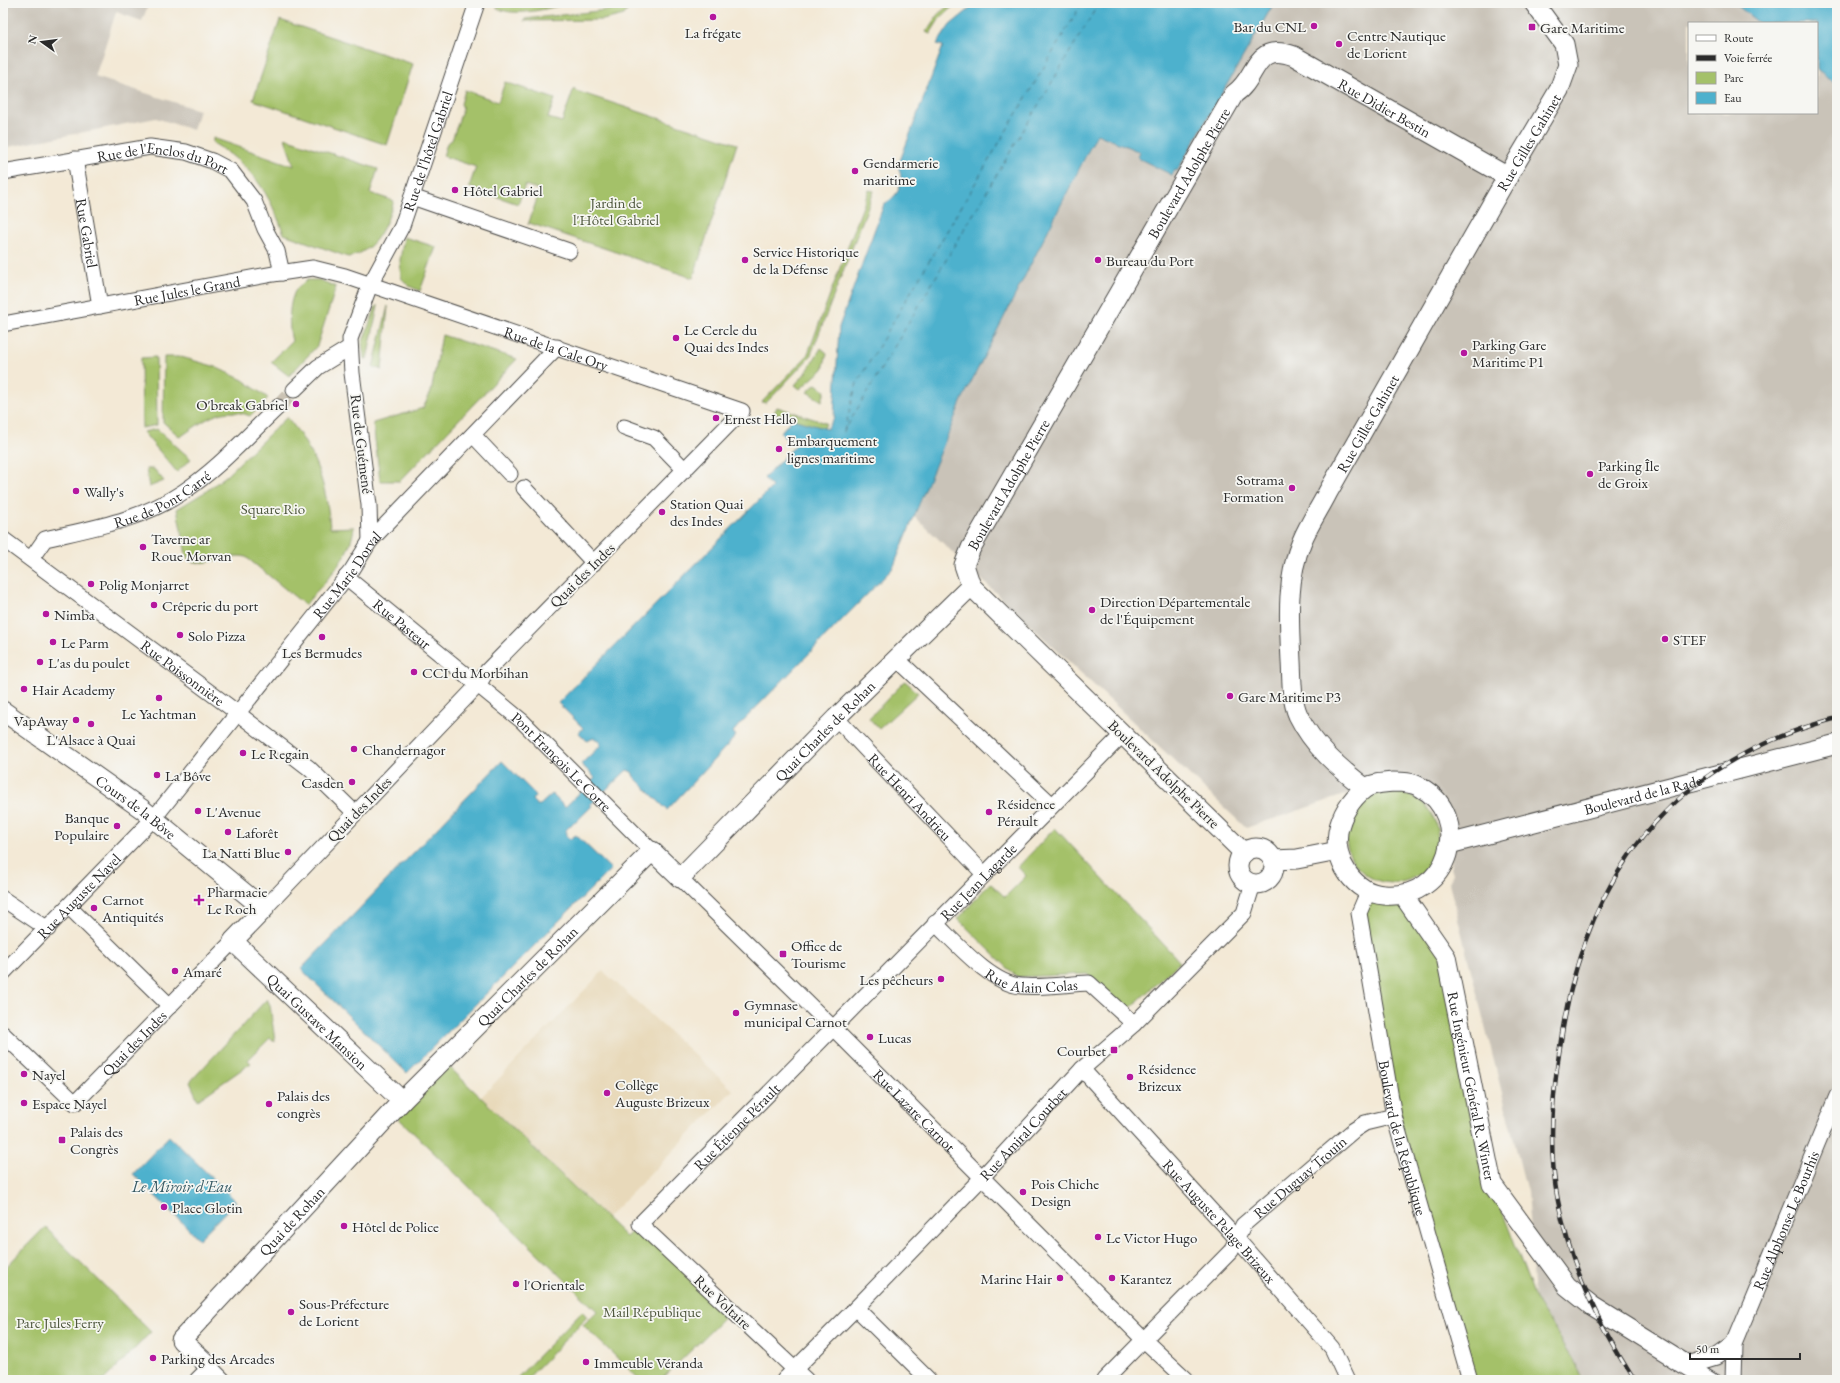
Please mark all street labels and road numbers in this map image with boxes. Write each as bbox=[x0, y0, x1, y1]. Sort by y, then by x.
street label: Rue Didier Bestin bbox=[1335, 74, 1435, 141]
street label: Rue de l'hôtel Gabriel bbox=[398, 88, 456, 214]
street label: Rue Gilles Gahinet bbox=[1492, 90, 1565, 194]
street label: Boulevard Adolphe Pierre bbox=[1143, 104, 1234, 242]
street label: Rue de l'Enclos du Port bbox=[95, 137, 232, 178]
street label: Rue Gabriel bbox=[72, 197, 103, 270]
street label: Rue Jules le Grand bbox=[132, 271, 242, 309]
street label: Rue de la Cale Ory bbox=[502, 321, 611, 374]
street label: Rue Gilles Gahinet bbox=[1332, 370, 1403, 476]
street label: Rue de Guémené bbox=[346, 393, 378, 495]
street label: Boulevard Adolphe Pierre bbox=[963, 415, 1053, 553]
street label: Rue de Pont Carré bbox=[111, 466, 214, 532]
street label: Rue Marie Dorval bbox=[308, 526, 385, 622]
street label: Quai des Indes bbox=[545, 538, 619, 612]
street label: Rue Pasteur bbox=[370, 594, 435, 653]
street label: Rue Poissonnière bbox=[137, 635, 229, 710]
street label: Quai Charles de Rohan bbox=[770, 676, 879, 785]
street label: Pont François Le Corre bbox=[508, 707, 616, 815]
street label: Boulevard Adolphe Pierre bbox=[1104, 716, 1224, 832]
street label: Rue Henri Andrieu bbox=[864, 749, 956, 844]
street label: Cours de la Bôve bbox=[92, 770, 181, 843]
street label: Boulevard de la Rade bbox=[1582, 770, 1704, 818]
street label: Quai des Indes bbox=[323, 772, 395, 846]
street label: Rue Jean Lagarde bbox=[936, 839, 1020, 924]
street label: Rue Auguste Nayel bbox=[32, 849, 125, 942]
street label: Quai Charles de Rohan bbox=[473, 921, 582, 1030]
street label: Rue Alain Colas bbox=[982, 963, 1079, 996]
street label: Quai Gustave Mansion bbox=[263, 969, 372, 1074]
street label: Rue Ingénieur Général R. Winter bbox=[1444, 990, 1501, 1182]
street label: Quai des Indes bbox=[97, 1006, 170, 1080]
street label: Boulevard de la République bbox=[1375, 1059, 1432, 1218]
street label: Rue Lazare Carnot bbox=[869, 1065, 960, 1156]
street label: Rue Étienne Pérault bbox=[689, 1078, 784, 1174]
street label: Rue Amiral Courbet bbox=[975, 1083, 1070, 1184]
street label: Rue Duguay Trouin bbox=[1249, 1131, 1350, 1222]
street label: Rue Alphonse Le Bourhis bbox=[1748, 1148, 1823, 1293]
street label: Rue Auguste Pelage Brizeux bbox=[1159, 1155, 1281, 1287]
street label: Quai de Rohan bbox=[254, 1182, 328, 1260]
street label: Rue Voltaire bbox=[690, 1270, 756, 1334]

